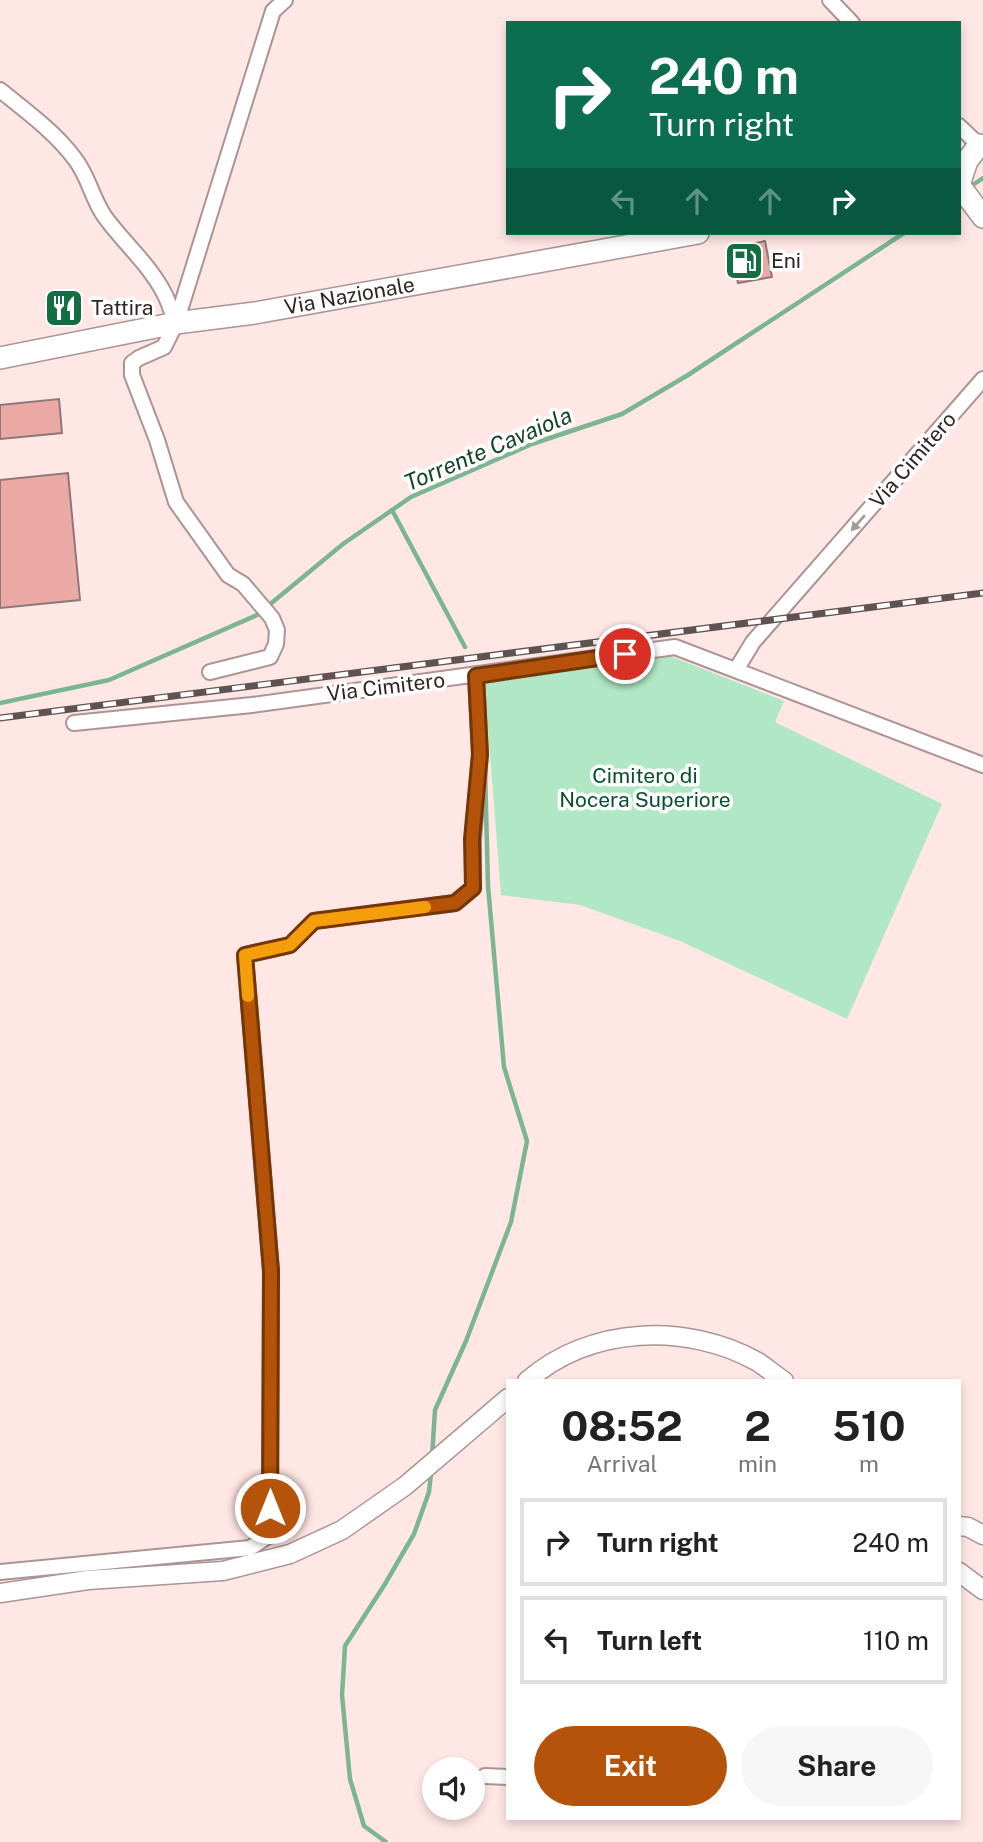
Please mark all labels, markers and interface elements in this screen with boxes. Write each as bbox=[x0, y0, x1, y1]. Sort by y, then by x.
text: 240 m bbox=[649, 47, 799, 105]
icon: right bbox=[534, 49, 625, 140]
text: Turn right bbox=[649, 106, 794, 143]
icon: left bbox=[605, 182, 643, 220]
icon: ahead bbox=[678, 182, 716, 220]
icon: ahead bbox=[751, 182, 789, 220]
icon: right bbox=[824, 182, 862, 220]
fuel station icon: Eni bbox=[723, 240, 765, 282]
place label: Eni bbox=[771, 248, 801, 273]
street label: Via Nazionale bbox=[282, 271, 417, 319]
restaurant icon: Tattira bbox=[43, 287, 85, 329]
place label: Tattira bbox=[91, 295, 153, 320]
water label: Torrente Cavaiola bbox=[400, 401, 576, 496]
street label: Via Cimitero bbox=[864, 407, 961, 513]
one-way arrow bbox=[850, 514, 866, 532]
pin bbox=[595, 624, 655, 684]
icon: arrive bbox=[606, 635, 644, 673]
street label: Via Cimitero bbox=[325, 667, 446, 706]
park label: Cimitero di Nocera Superiore bbox=[559, 763, 731, 812]
text: 08:52 bbox=[561, 1401, 683, 1450]
text: 2 bbox=[744, 1401, 771, 1450]
text: 510 bbox=[832, 1401, 906, 1450]
text: Arrival bbox=[586, 1450, 658, 1477]
text: min bbox=[738, 1450, 777, 1477]
text: m bbox=[859, 1450, 879, 1477]
position arrow bbox=[233, 1471, 307, 1545]
icon: right bbox=[538, 1523, 576, 1561]
text: Turn right bbox=[597, 1527, 719, 1558]
text: 240 m bbox=[852, 1527, 929, 1558]
icon: left bbox=[538, 1621, 576, 1659]
text: Turn left bbox=[597, 1625, 702, 1656]
text: 110 m bbox=[863, 1625, 929, 1656]
button: Exit bbox=[534, 1726, 727, 1806]
button: Share bbox=[741, 1726, 933, 1806]
map controls bbox=[422, 1757, 485, 1820]
button: sound bbox=[422, 1757, 485, 1820]

